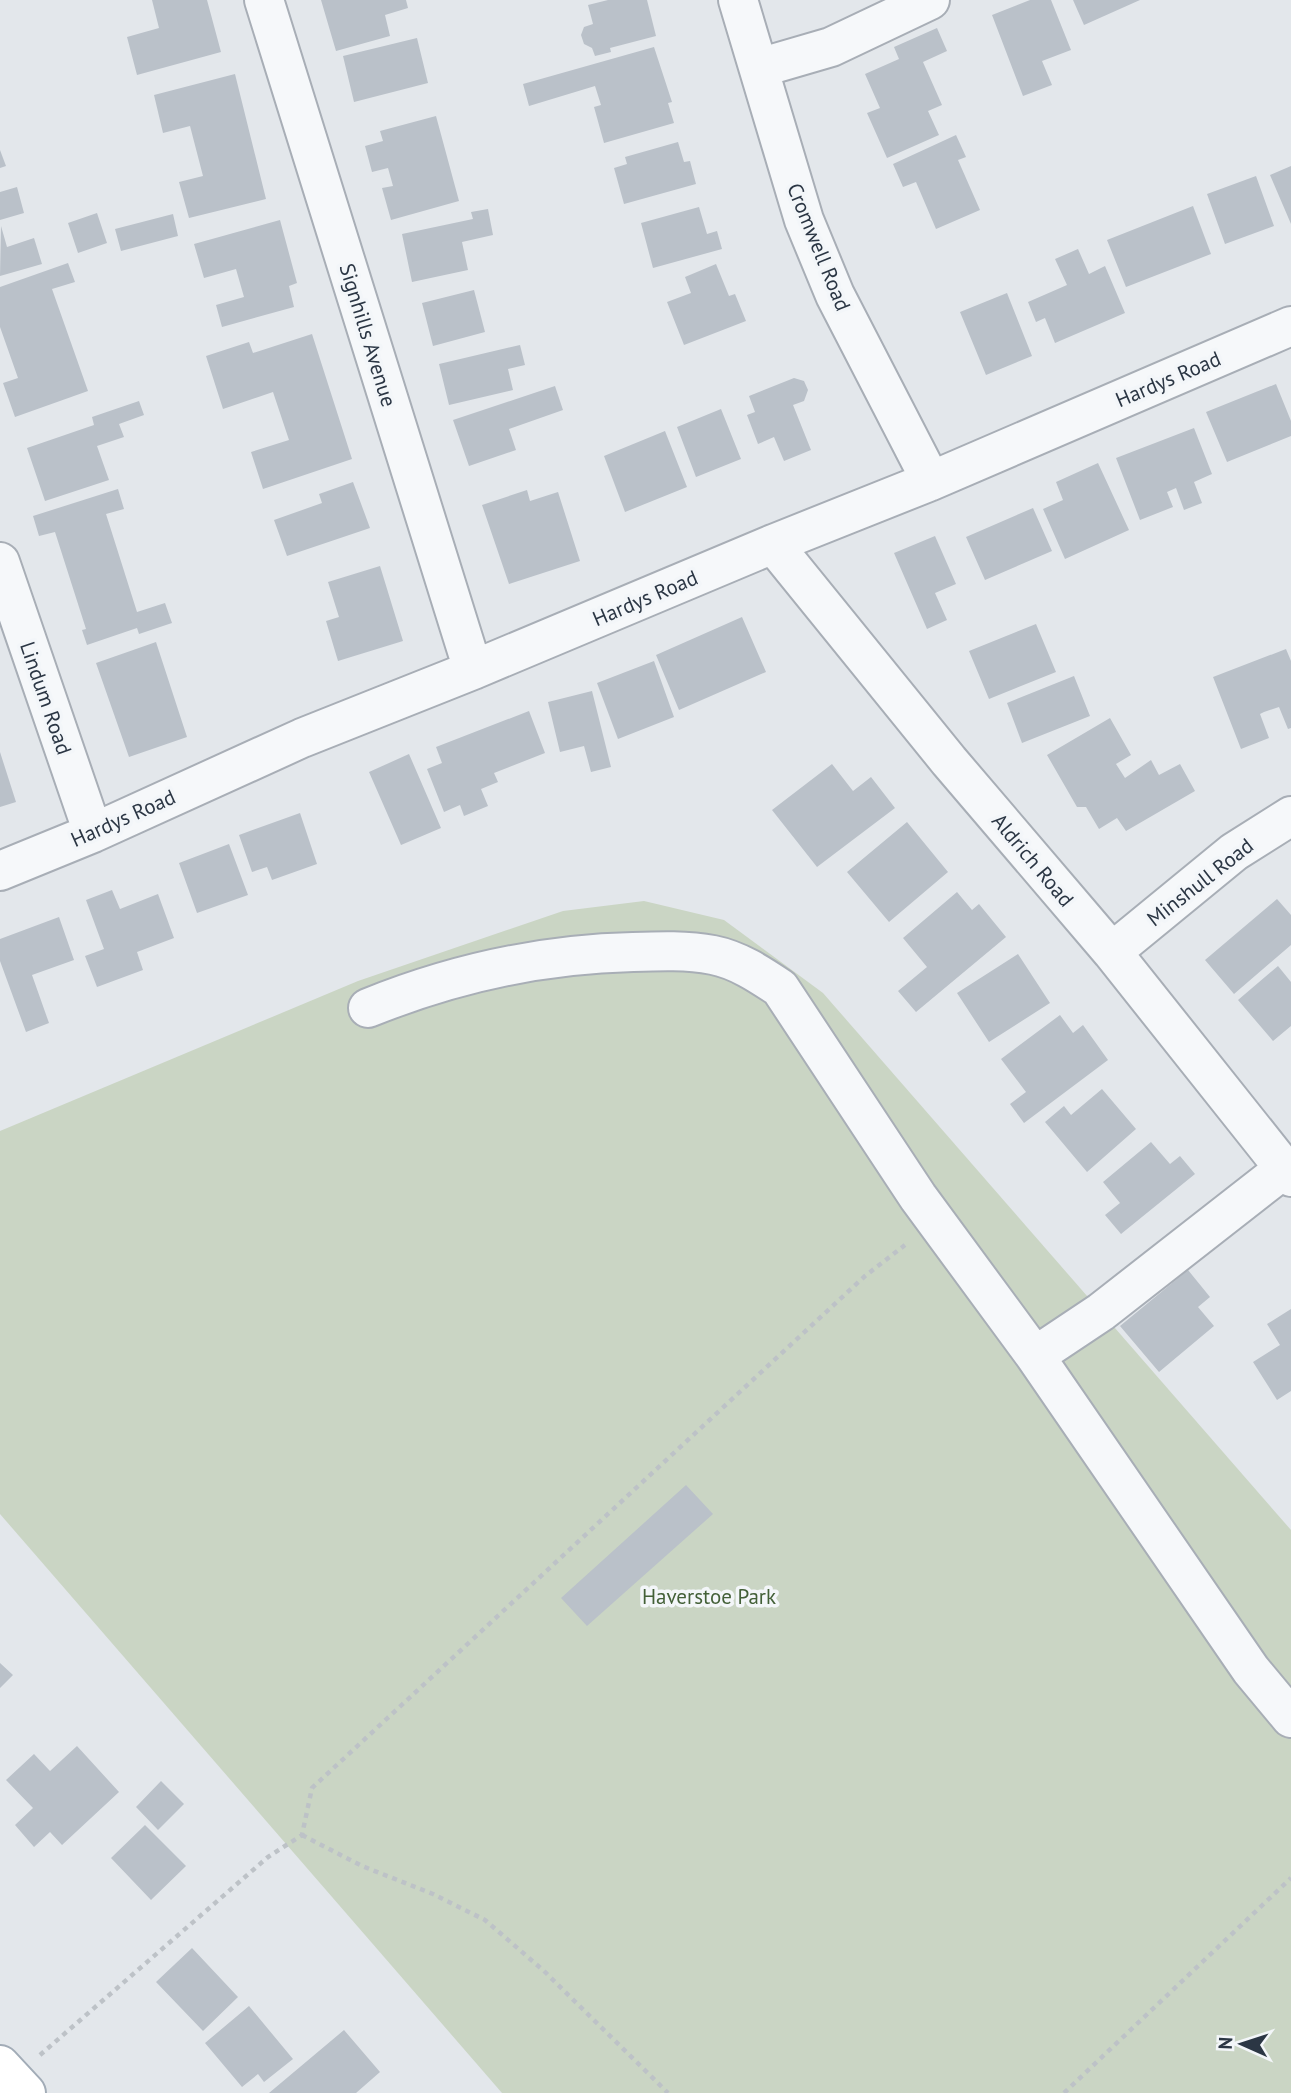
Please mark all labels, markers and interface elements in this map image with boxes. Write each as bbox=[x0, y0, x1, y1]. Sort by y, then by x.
street label: Cromwell Road bbox=[781, 179, 857, 315]
street label: Signhills Avenue bbox=[333, 260, 403, 410]
street label: Hardys Road bbox=[1111, 345, 1225, 413]
street label: Hardys Road bbox=[588, 564, 702, 632]
street label: Lindum Road bbox=[14, 638, 78, 758]
street label: Hardys Road bbox=[67, 783, 179, 853]
street label: Aldrich Road bbox=[986, 808, 1080, 912]
street label: Minshull Road bbox=[1141, 832, 1259, 932]
park label: Haverstoe Park bbox=[642, 1583, 776, 1610]
north arrow bbox=[1207, 2009, 1277, 2079]
text: N bbox=[1213, 2036, 1237, 2050]

